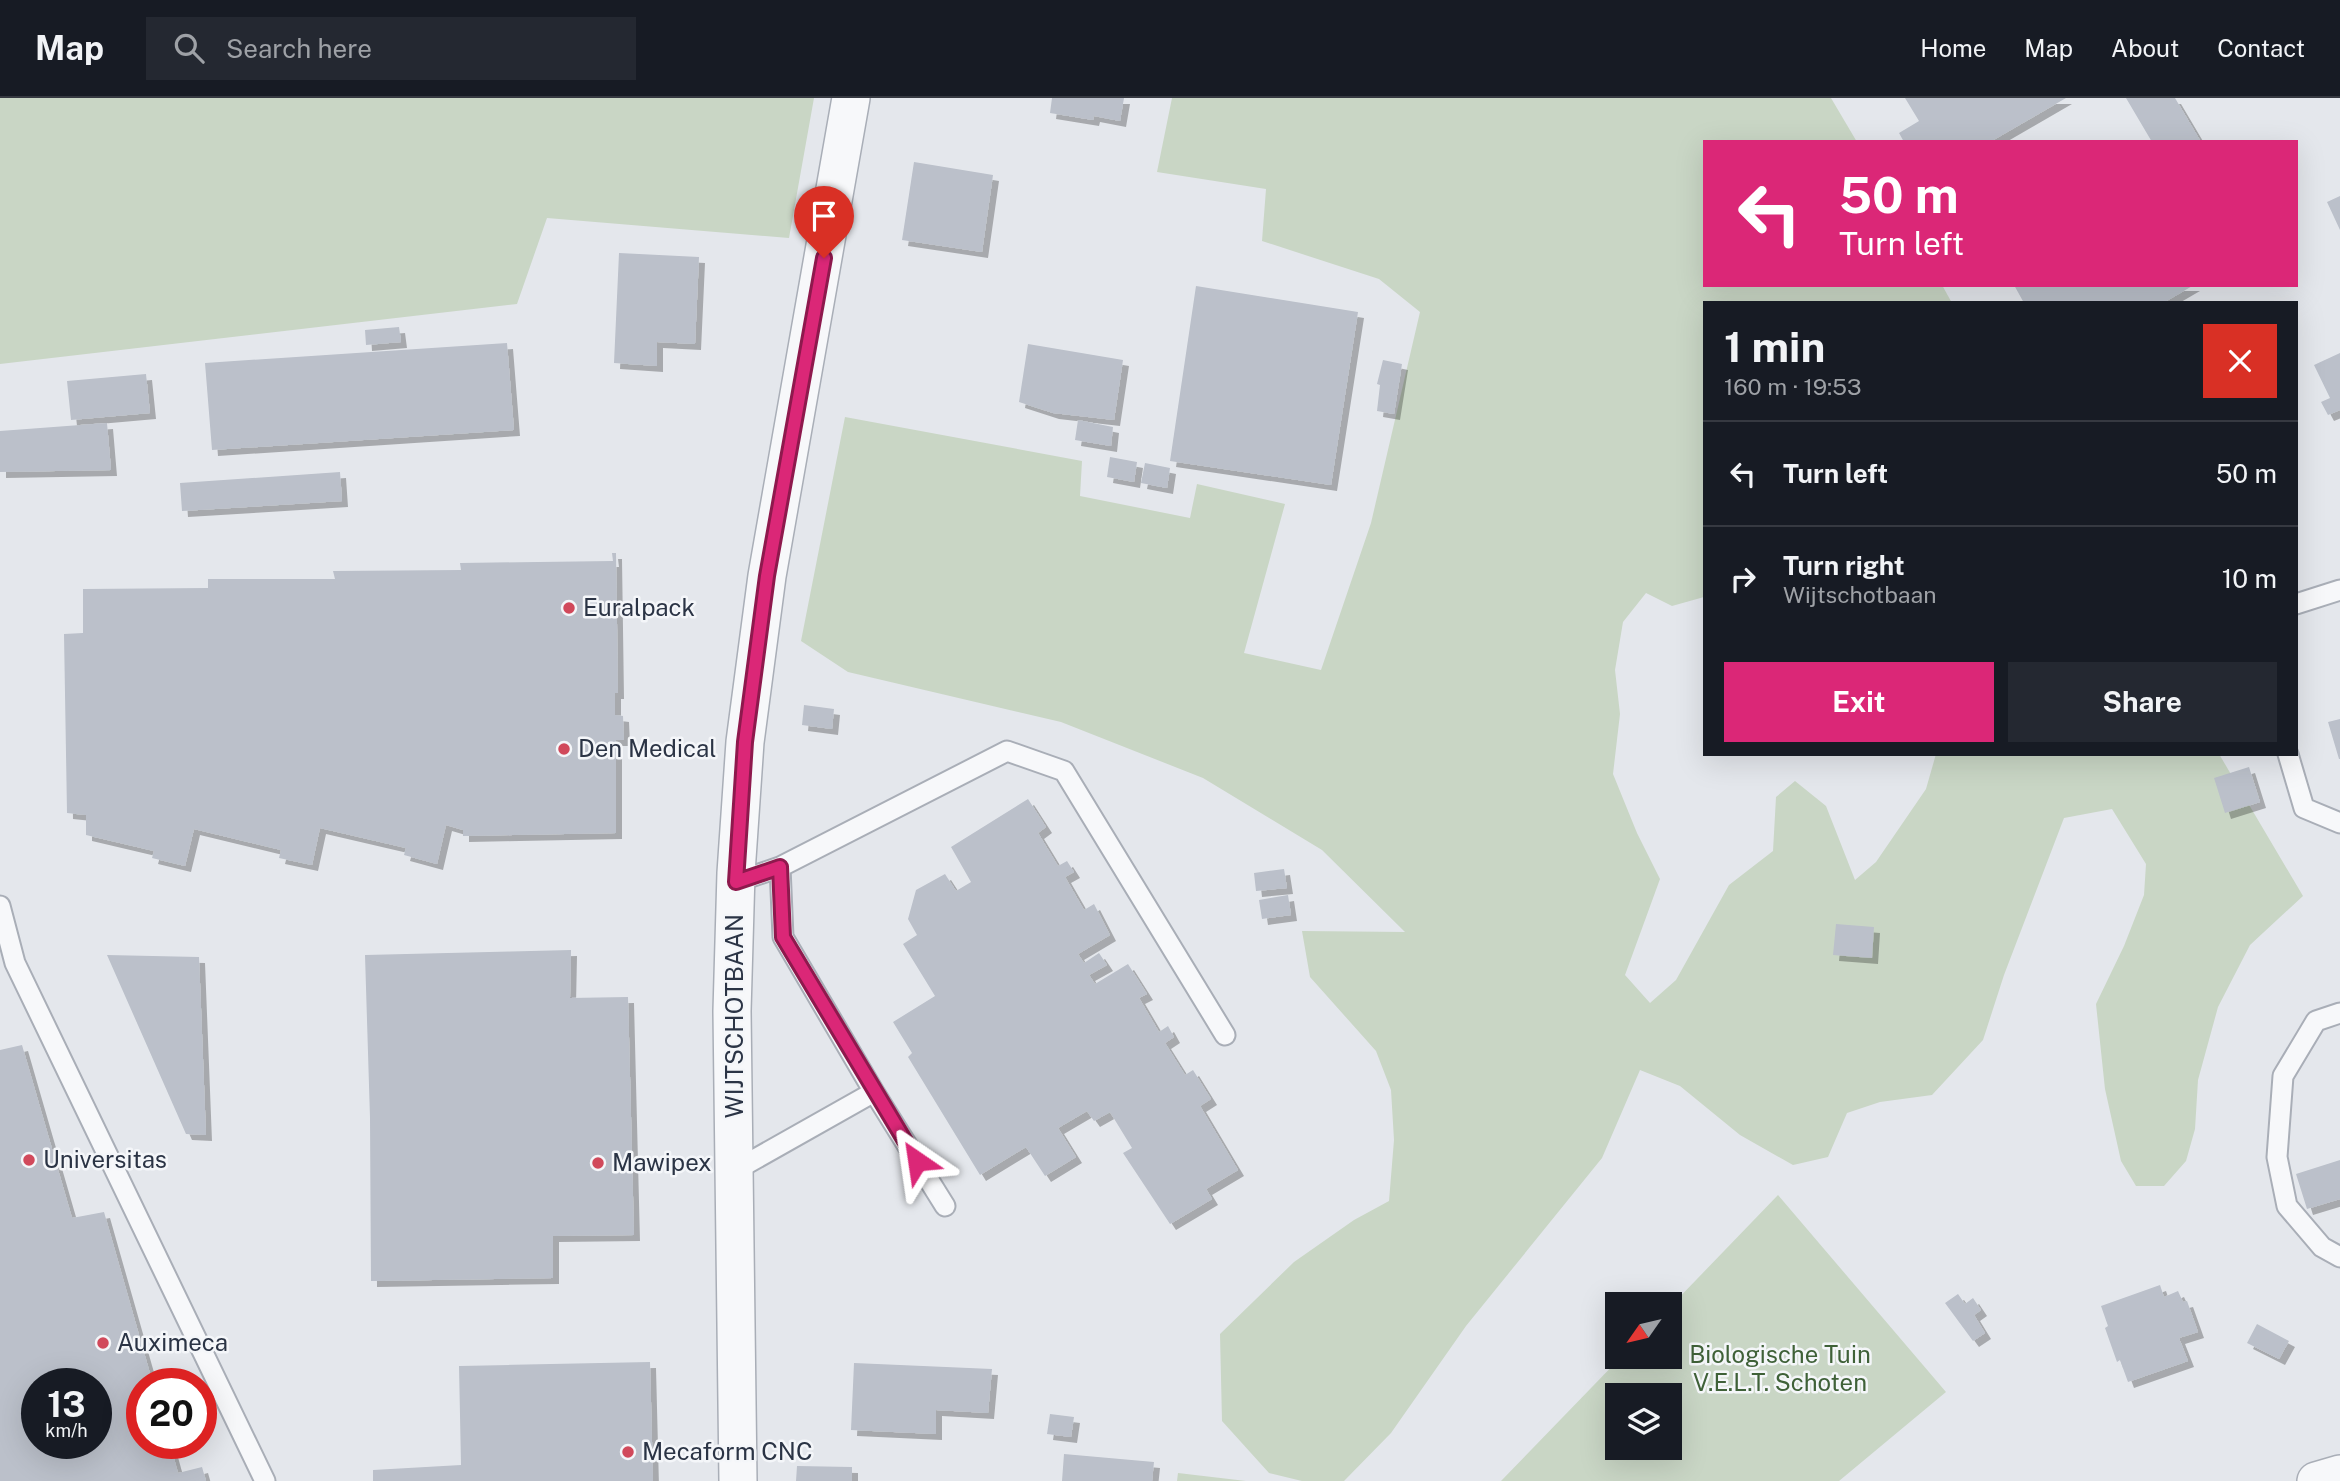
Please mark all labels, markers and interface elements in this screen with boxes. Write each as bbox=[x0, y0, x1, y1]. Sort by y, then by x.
search box bbox=[146, 17, 636, 80]
text: Map bbox=[35, 29, 104, 67]
icon: search bbox=[170, 29, 208, 67]
text: Search here bbox=[226, 33, 372, 64]
text: Home bbox=[1920, 34, 1986, 62]
text: Map bbox=[2024, 34, 2073, 62]
text: About bbox=[2111, 34, 2179, 62]
text: Contact bbox=[2217, 34, 2305, 62]
text: 50 m bbox=[1839, 166, 1959, 224]
icon: left bbox=[1724, 168, 1815, 259]
pin bbox=[794, 186, 854, 258]
icon: arrive bbox=[805, 197, 843, 235]
text: Turn left bbox=[1839, 225, 1964, 262]
text: 1 min bbox=[1724, 322, 1825, 371]
button: close bbox=[2203, 324, 2277, 398]
text: 160 m · 19:53 bbox=[1724, 373, 1862, 400]
icon: left bbox=[1724, 455, 1762, 493]
text: Turn left bbox=[1783, 458, 1888, 489]
text: 50 m bbox=[2216, 458, 2277, 489]
text: Turn right bbox=[1783, 550, 1905, 581]
icon: right bbox=[1724, 560, 1762, 598]
text: 10 m bbox=[2222, 563, 2277, 594]
text: Wijtschotbaan bbox=[1783, 581, 1936, 608]
place label: Euralpack bbox=[583, 593, 695, 621]
marker: Euralpack bbox=[561, 600, 577, 616]
button: Exit bbox=[1724, 662, 1994, 742]
button: Share bbox=[2008, 662, 2277, 742]
place label: Den Medical bbox=[578, 734, 716, 762]
marker: Den Medical bbox=[556, 741, 572, 757]
street label: WIJTSCHOTBAAN bbox=[720, 914, 748, 1118]
position arrow bbox=[880, 1124, 954, 1198]
place label: Universitas bbox=[43, 1145, 167, 1173]
place label: Mawipex bbox=[612, 1148, 711, 1176]
marker: Universitas bbox=[21, 1152, 37, 1168]
marker: Mawipex bbox=[590, 1155, 606, 1171]
north arrow bbox=[1605, 1292, 1682, 1368]
map controls bbox=[1605, 1292, 1682, 1460]
place label: Auximeca bbox=[117, 1328, 228, 1356]
marker: Auximeca bbox=[95, 1335, 111, 1351]
park label: Biologische Tuin V.E.L.T. Schoten bbox=[1689, 1340, 1871, 1396]
speed limit sign: 20 bbox=[126, 1368, 217, 1459]
button: layers bbox=[1605, 1383, 1682, 1460]
text: 13 bbox=[47, 1384, 86, 1425]
text: km/h bbox=[45, 1420, 88, 1441]
place label: Mecaform CNC bbox=[642, 1437, 813, 1465]
marker: Mecaform CNC bbox=[620, 1444, 636, 1460]

